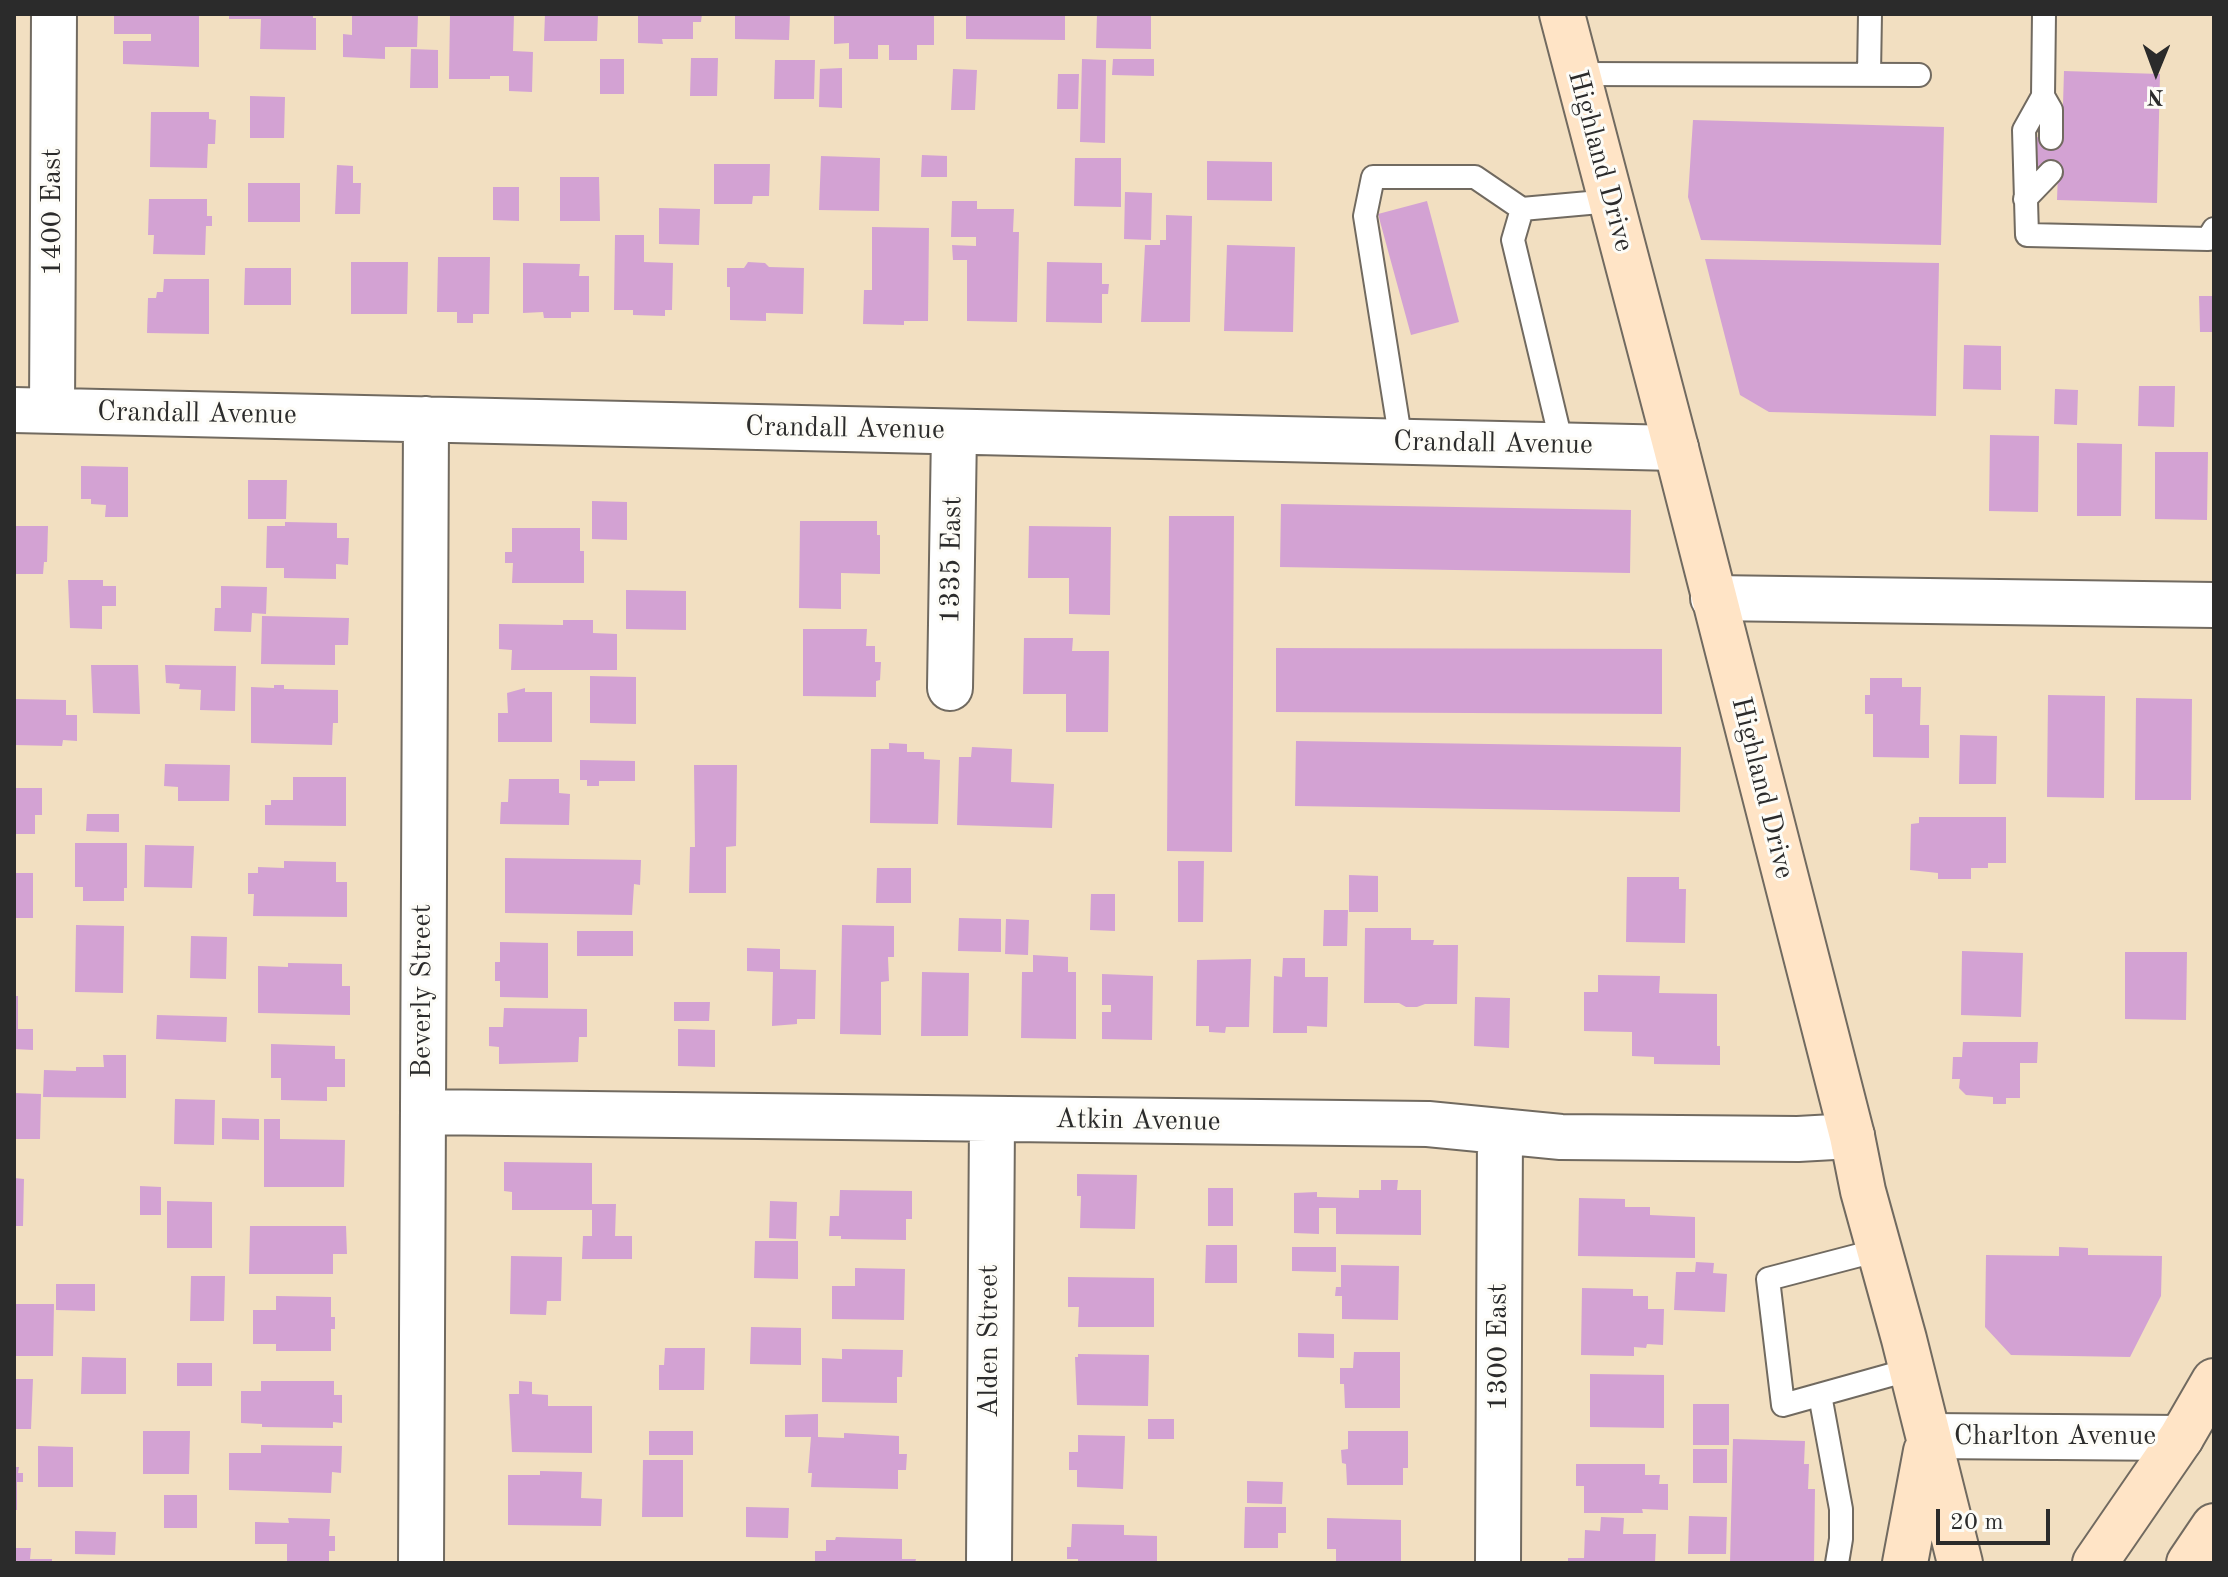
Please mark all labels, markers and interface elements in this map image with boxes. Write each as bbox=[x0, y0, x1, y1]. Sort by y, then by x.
north arrow bbox=[2116, 32, 2196, 112]
street label: Highland Drive bbox=[1560, 67, 1640, 255]
text: N bbox=[2147, 85, 2164, 107]
street label: 1400 East bbox=[36, 148, 70, 276]
street label: Crandall Avenue bbox=[97, 395, 297, 433]
street label: Crandall Avenue bbox=[745, 410, 945, 448]
street label: Crandall Avenue bbox=[1393, 425, 1593, 463]
street label: 1335 East bbox=[934, 496, 970, 624]
street label: Highland Drive bbox=[1723, 694, 1801, 882]
street label: Beverly Street bbox=[406, 904, 440, 1078]
street label: Atkin Avenue bbox=[1055, 1103, 1221, 1139]
street label: Alden Street bbox=[973, 1264, 1007, 1418]
street label: 1300 East bbox=[1482, 1283, 1516, 1411]
street label: Charlton Avenue bbox=[1954, 1420, 2156, 1454]
scale bar bbox=[1940, 1493, 2054, 1543]
text: 20 m bbox=[1950, 1511, 2004, 1535]

